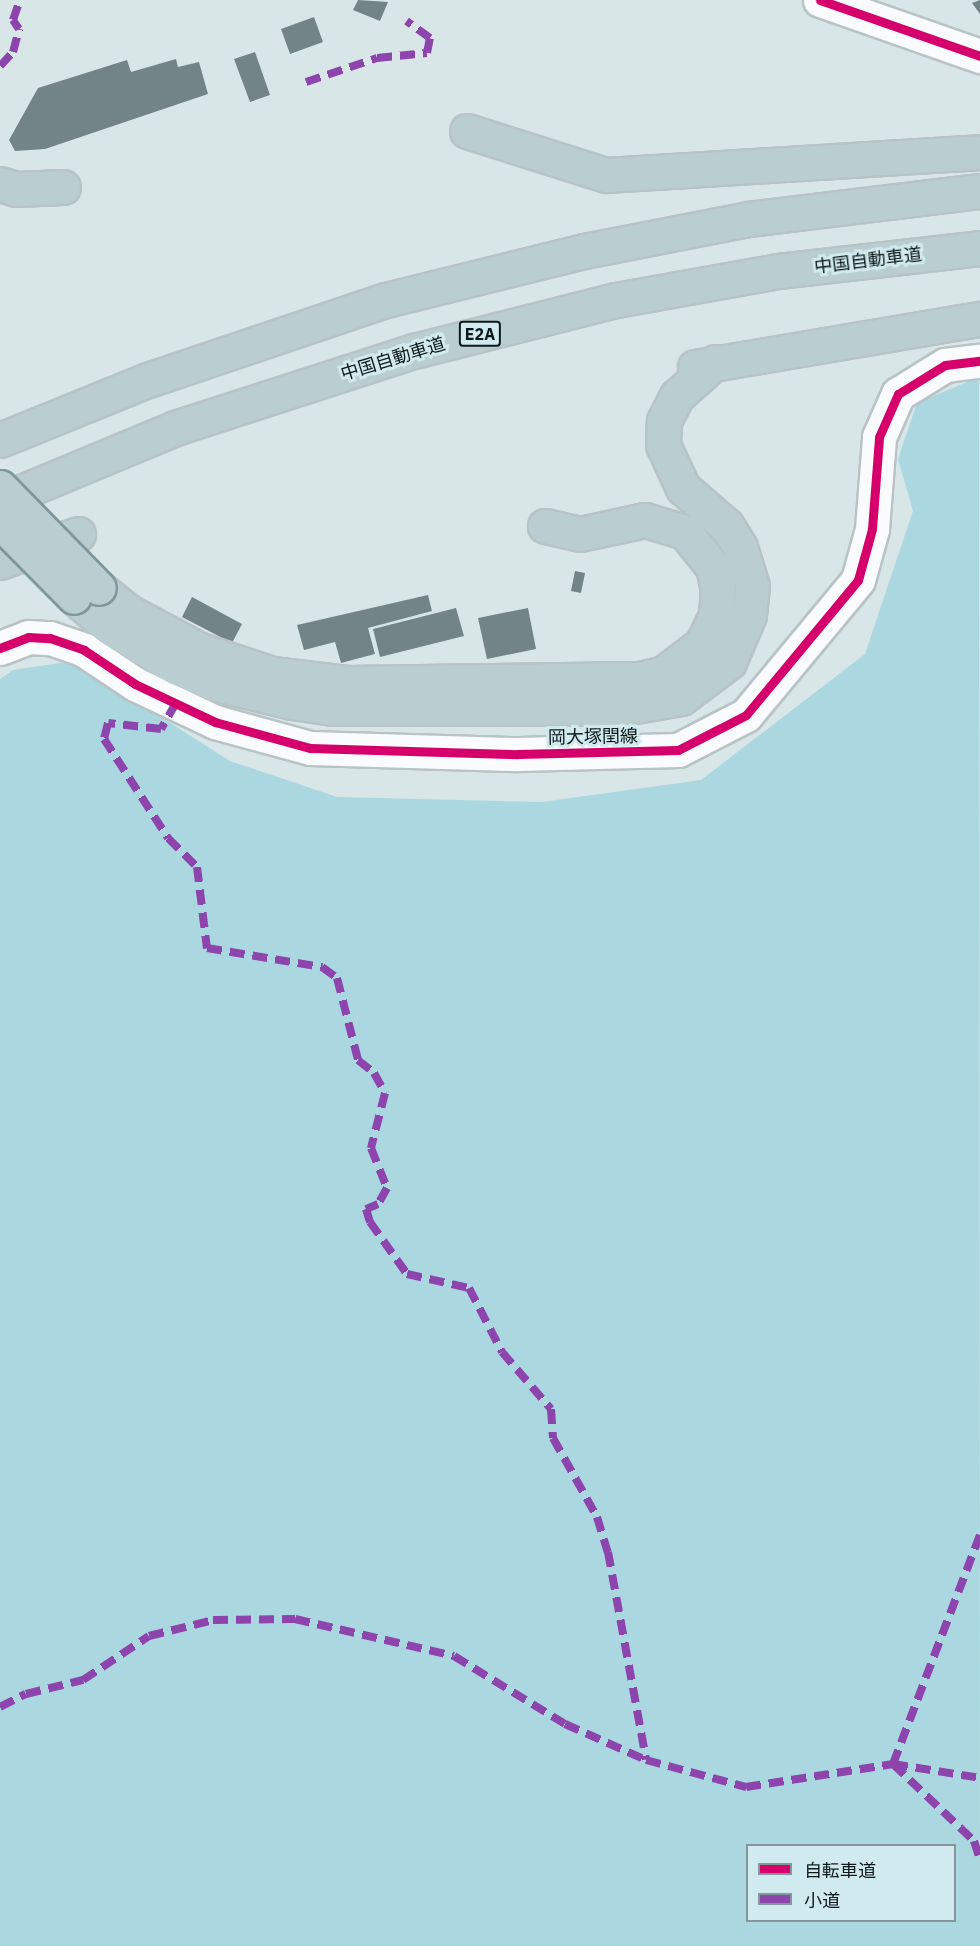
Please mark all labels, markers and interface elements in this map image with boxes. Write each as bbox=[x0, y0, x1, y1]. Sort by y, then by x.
street label: 中国自動車道 bbox=[813, 244, 923, 278]
road number: E2A bbox=[458, 321, 502, 347]
street label: 中国自動車道 bbox=[338, 333, 448, 385]
street label: 岡大塚閏線 bbox=[548, 725, 638, 749]
legend bbox=[746, 1844, 956, 1922]
text: 自転車道 bbox=[804, 1859, 876, 1882]
text: 小道 bbox=[804, 1889, 840, 1912]

